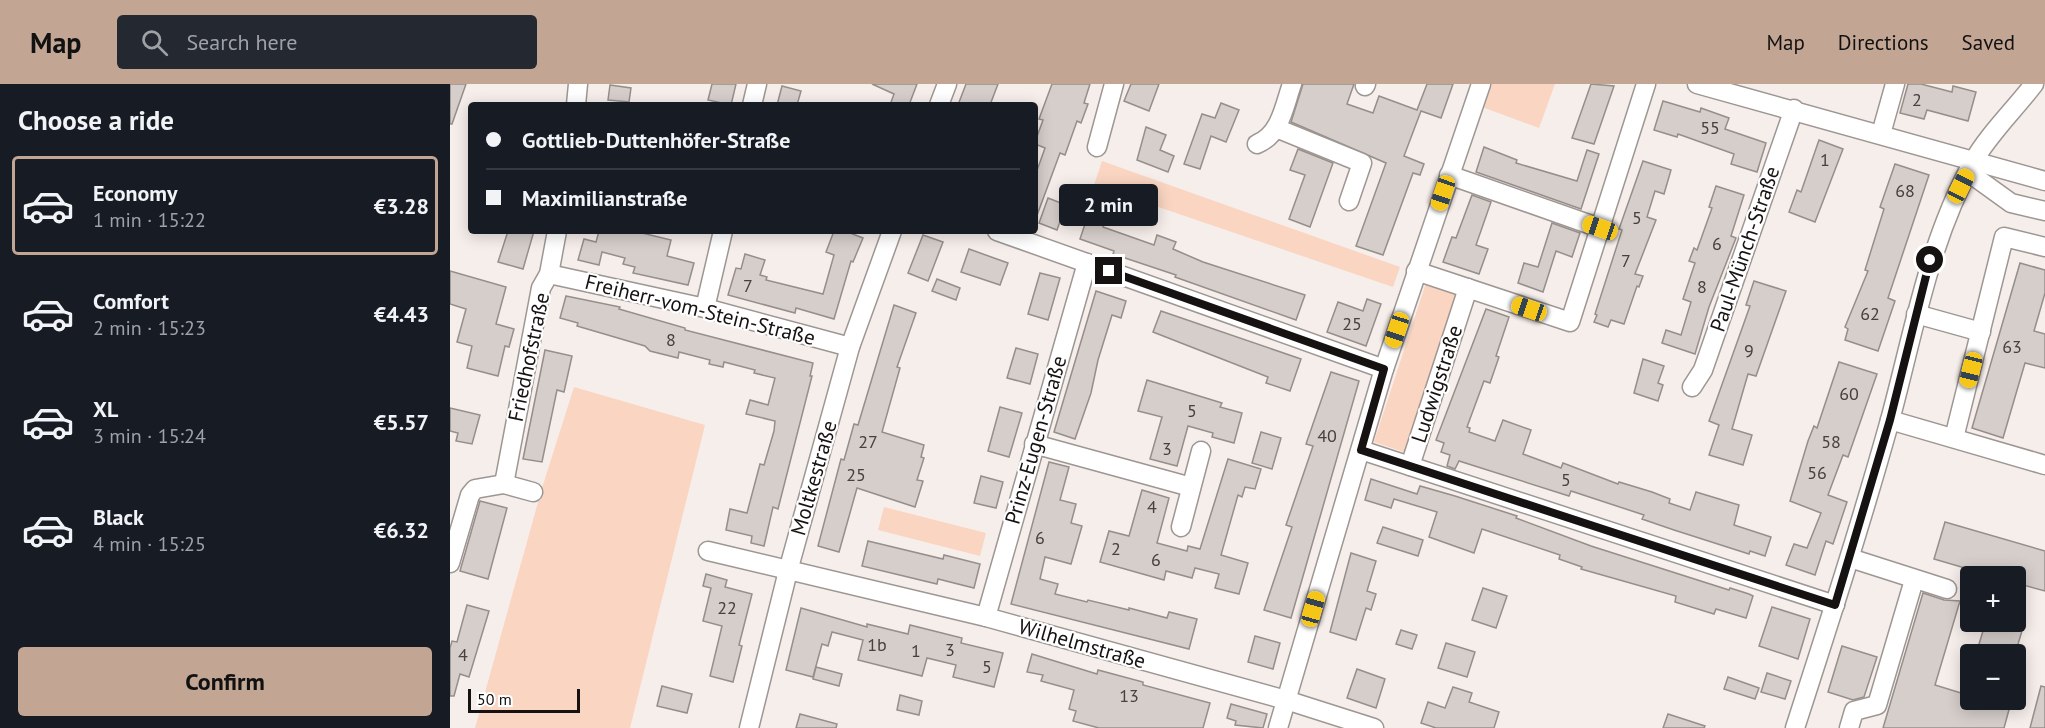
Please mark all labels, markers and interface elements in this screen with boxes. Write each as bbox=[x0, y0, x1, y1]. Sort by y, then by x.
search box bbox=[117, 15, 537, 69]
text: Map bbox=[30, 24, 81, 61]
icon: search bbox=[138, 26, 171, 59]
text: Search here bbox=[186, 28, 297, 56]
text: Map bbox=[1766, 29, 1805, 56]
text: Directions bbox=[1838, 29, 1929, 56]
text: Saved bbox=[1962, 29, 2015, 56]
house number: 2 bbox=[1912, 88, 1922, 111]
text: Choose a ride bbox=[18, 103, 174, 137]
house number: 55 bbox=[1700, 116, 1720, 139]
text: Gottlieb-Duttenhöfer-Straße bbox=[522, 126, 790, 154]
house number: 1 bbox=[1820, 148, 1830, 171]
street label: Paul-Münch-Straße bbox=[1704, 163, 1786, 335]
car bbox=[1945, 166, 1977, 206]
car bbox=[1429, 173, 1457, 213]
icon: car bbox=[21, 179, 75, 233]
text: Economy bbox=[93, 179, 177, 207]
house number: 68 bbox=[1895, 179, 1915, 202]
text: Maximilianstraße bbox=[522, 184, 688, 212]
callout: 2 min bbox=[1060, 184, 1158, 226]
text: €3.28 bbox=[374, 192, 429, 220]
text: 2 min bbox=[1084, 192, 1133, 218]
house number: 5 bbox=[1632, 206, 1642, 229]
text: 1 min · 15:22 bbox=[93, 207, 206, 233]
car bbox=[1580, 214, 1620, 242]
house number: 6 bbox=[1712, 232, 1722, 255]
route start bbox=[1916, 246, 1943, 273]
house number: 7 bbox=[1621, 249, 1631, 272]
route end bbox=[1095, 257, 1122, 284]
street label: Freiherr-vom-Stein-Straße bbox=[582, 268, 818, 351]
house number: 7 bbox=[743, 274, 753, 297]
house number: 8 bbox=[1697, 275, 1707, 298]
icon: car bbox=[21, 287, 75, 341]
text: Comfort bbox=[93, 287, 169, 315]
street label: Friedhofstraße bbox=[502, 290, 555, 424]
car bbox=[1509, 295, 1549, 323]
text: €4.43 bbox=[374, 300, 429, 328]
house number: 62 bbox=[1860, 302, 1880, 325]
car bbox=[1383, 310, 1411, 350]
house number: 25 bbox=[1342, 312, 1362, 335]
text: 2 min · 15:23 bbox=[93, 315, 206, 341]
street label: Ludwigstraße bbox=[1405, 322, 1468, 446]
house number: 8 bbox=[666, 328, 676, 351]
house number: 63 bbox=[2002, 335, 2022, 358]
house number: 9 bbox=[1744, 339, 1754, 362]
car bbox=[1958, 350, 1984, 390]
street label: Prinz-Eugen-Straße bbox=[999, 353, 1072, 527]
house number: 60 bbox=[1839, 382, 1859, 405]
icon: car bbox=[21, 395, 75, 449]
text: XL bbox=[93, 395, 118, 423]
house number: 5 bbox=[1187, 399, 1197, 422]
text: €5.57 bbox=[374, 408, 429, 436]
street label: Moltkestraße bbox=[784, 417, 843, 538]
text: 3 min · 15:24 bbox=[93, 423, 206, 449]
house number: 40 bbox=[1317, 424, 1337, 447]
house number: 27 bbox=[858, 430, 878, 453]
house number: 58 bbox=[1821, 430, 1841, 453]
house number: 3 bbox=[1162, 437, 1172, 460]
house number: 56 bbox=[1807, 461, 1827, 484]
house number: 25 bbox=[846, 463, 866, 486]
house number: 5 bbox=[1561, 468, 1571, 491]
house number: 4 bbox=[1147, 495, 1157, 518]
icon: car bbox=[21, 503, 75, 557]
text: Black bbox=[93, 503, 144, 531]
text: €6.32 bbox=[374, 516, 429, 544]
house number: 6 bbox=[1035, 526, 1045, 549]
text: 4 min · 15:25 bbox=[93, 531, 206, 557]
house number: 2 bbox=[1111, 537, 1121, 560]
house number: 6 bbox=[1151, 548, 1161, 571]
map controls bbox=[1960, 566, 2026, 710]
button: + bbox=[1960, 566, 2026, 632]
car bbox=[1299, 589, 1327, 629]
house number: 22 bbox=[717, 596, 737, 619]
street label: Wilhelmstraße bbox=[1015, 612, 1149, 675]
house number: 1b bbox=[867, 633, 887, 656]
house number: 3 bbox=[945, 638, 955, 661]
house number: 1 bbox=[911, 639, 921, 662]
house number: 4 bbox=[458, 643, 468, 666]
button: − bbox=[1960, 644, 2026, 710]
button: Confirm bbox=[18, 647, 432, 716]
house number: 5 bbox=[982, 655, 992, 678]
house number: 13 bbox=[1119, 684, 1139, 707]
scale bar bbox=[468, 686, 580, 714]
text: 50 m bbox=[477, 689, 512, 709]

